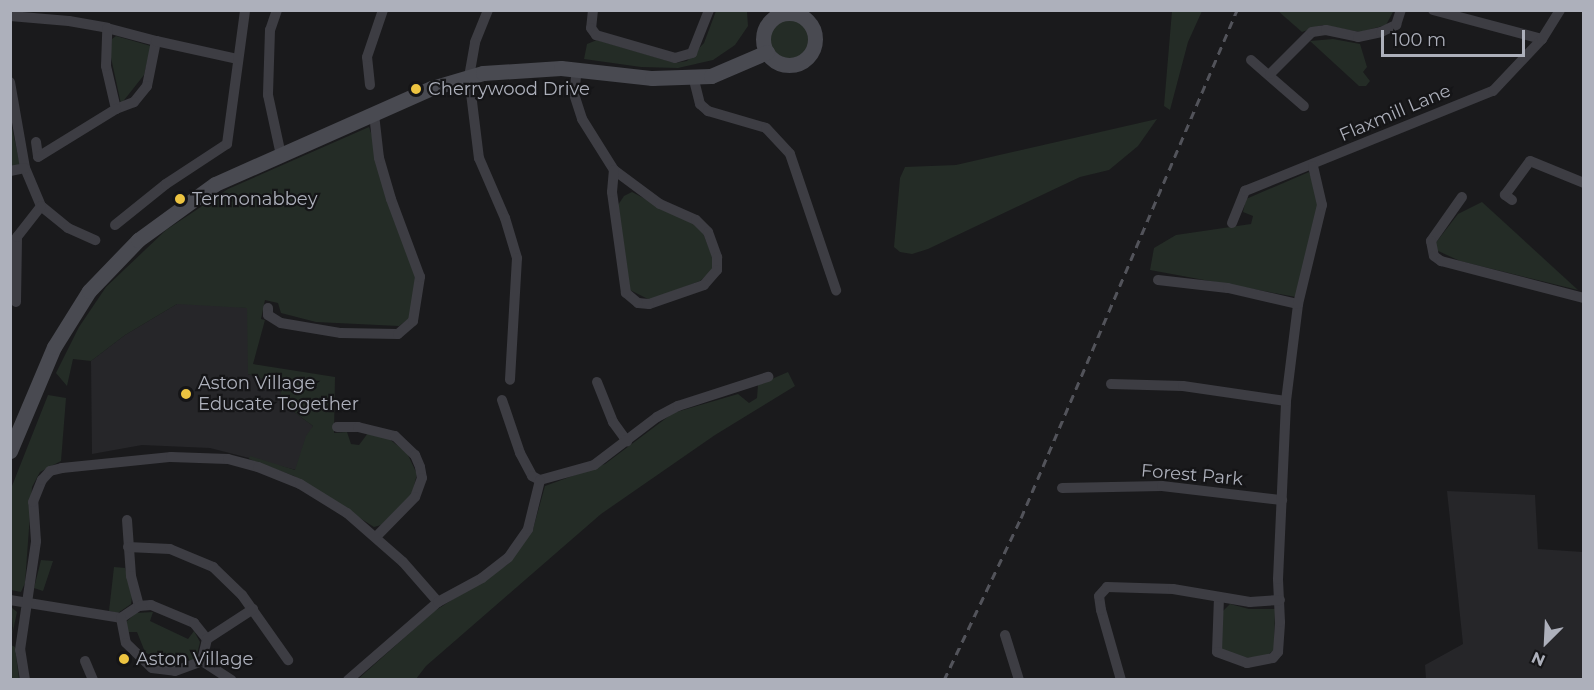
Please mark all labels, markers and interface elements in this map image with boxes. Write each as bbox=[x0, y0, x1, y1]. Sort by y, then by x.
scale bar bbox=[1384, 18, 1528, 56]
text: 100 m bbox=[1392, 29, 1446, 51]
place label: Cherrywood Drive bbox=[428, 78, 590, 100]
street label: Flaxmill Lane bbox=[1336, 80, 1454, 146]
marker: Cherrywood Drive bbox=[409, 82, 423, 96]
place label: Termonabbey bbox=[192, 188, 317, 210]
marker: Termonabbey bbox=[173, 192, 187, 206]
place label: Aston Village Educate Together bbox=[198, 373, 359, 416]
marker: Aston Village Educate Together bbox=[179, 387, 193, 401]
street label: Forest Park bbox=[1140, 460, 1244, 490]
north arrow bbox=[1516, 612, 1576, 672]
place label: Aston Village bbox=[136, 648, 253, 670]
text: N bbox=[1529, 648, 1548, 670]
marker: Aston Village bbox=[117, 652, 131, 666]

